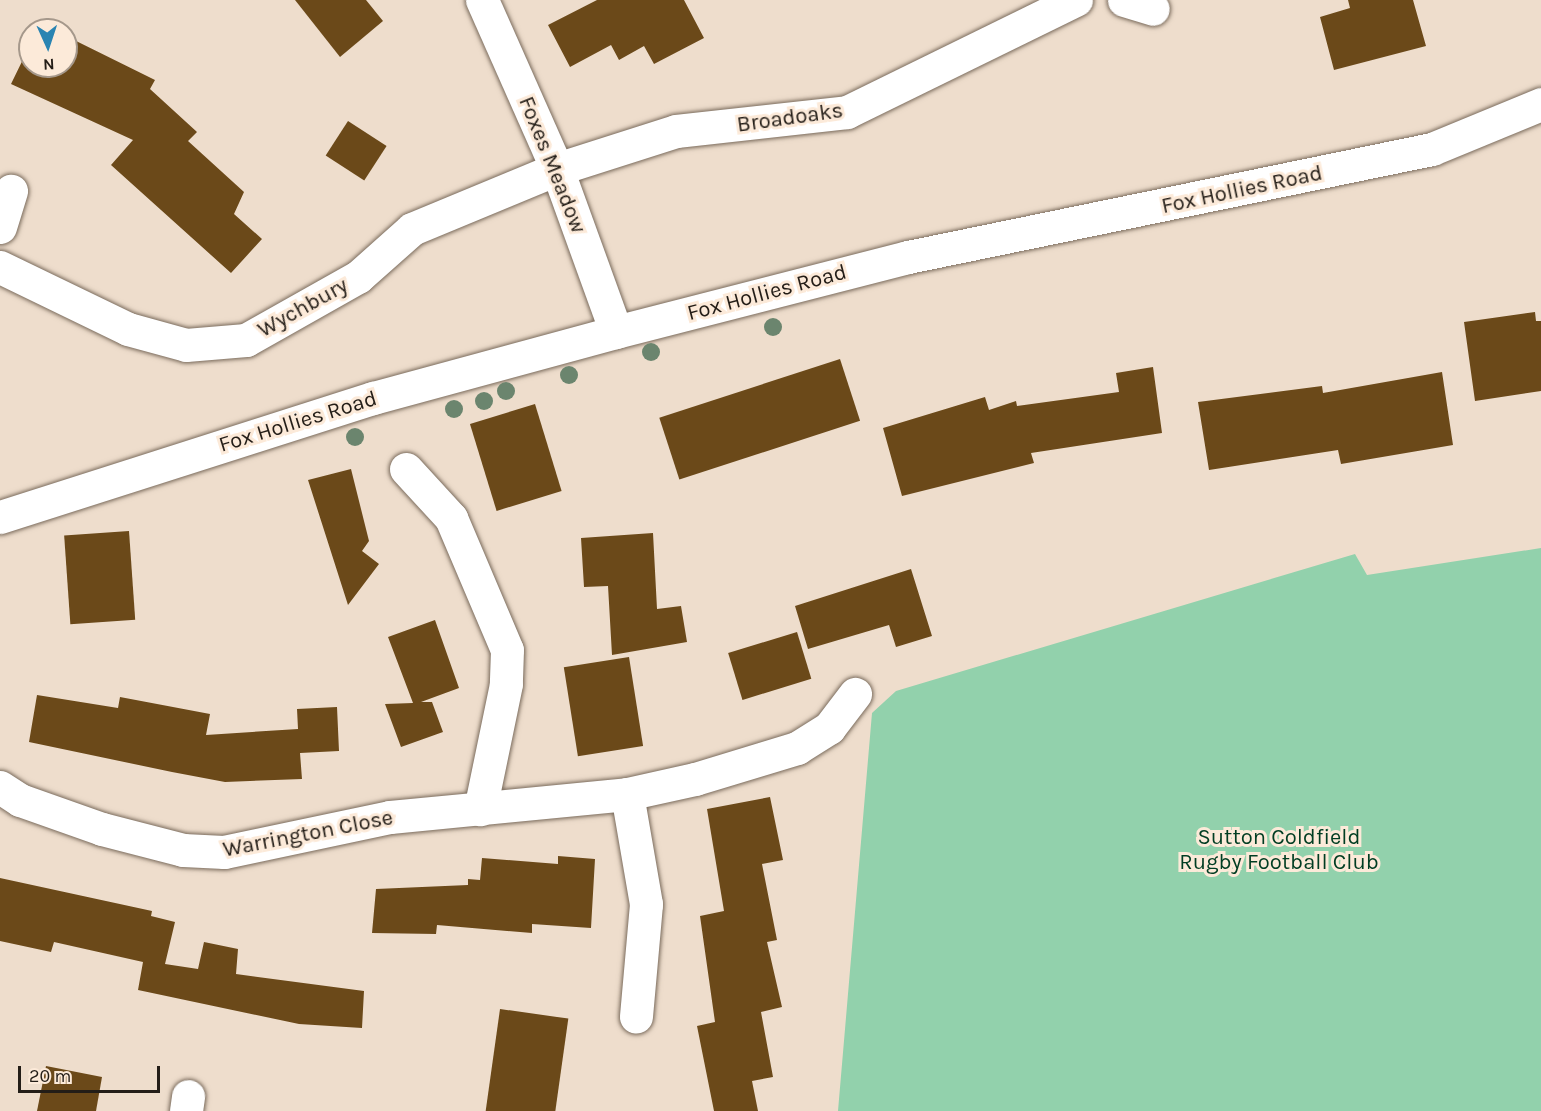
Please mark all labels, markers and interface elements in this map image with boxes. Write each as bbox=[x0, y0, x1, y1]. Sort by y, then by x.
north arrow bbox=[18, 18, 78, 78]
text: N bbox=[43, 55, 55, 74]
street label: Foxes Meadow bbox=[513, 93, 591, 237]
street label: Broadoaks bbox=[735, 97, 845, 139]
street label: Fox Hollies Road bbox=[1159, 160, 1325, 220]
street label: Fox Hollies Road bbox=[685, 259, 849, 327]
street label: Wychbury bbox=[253, 272, 353, 344]
street label: Fox Hollies Road bbox=[216, 385, 380, 459]
street label: Warrington Close bbox=[221, 805, 395, 863]
park label: Sutton Coldfield Rugby Football Club bbox=[1179, 824, 1379, 876]
scale bar bbox=[21, 1054, 164, 1092]
text: 20 m bbox=[29, 1065, 71, 1087]

